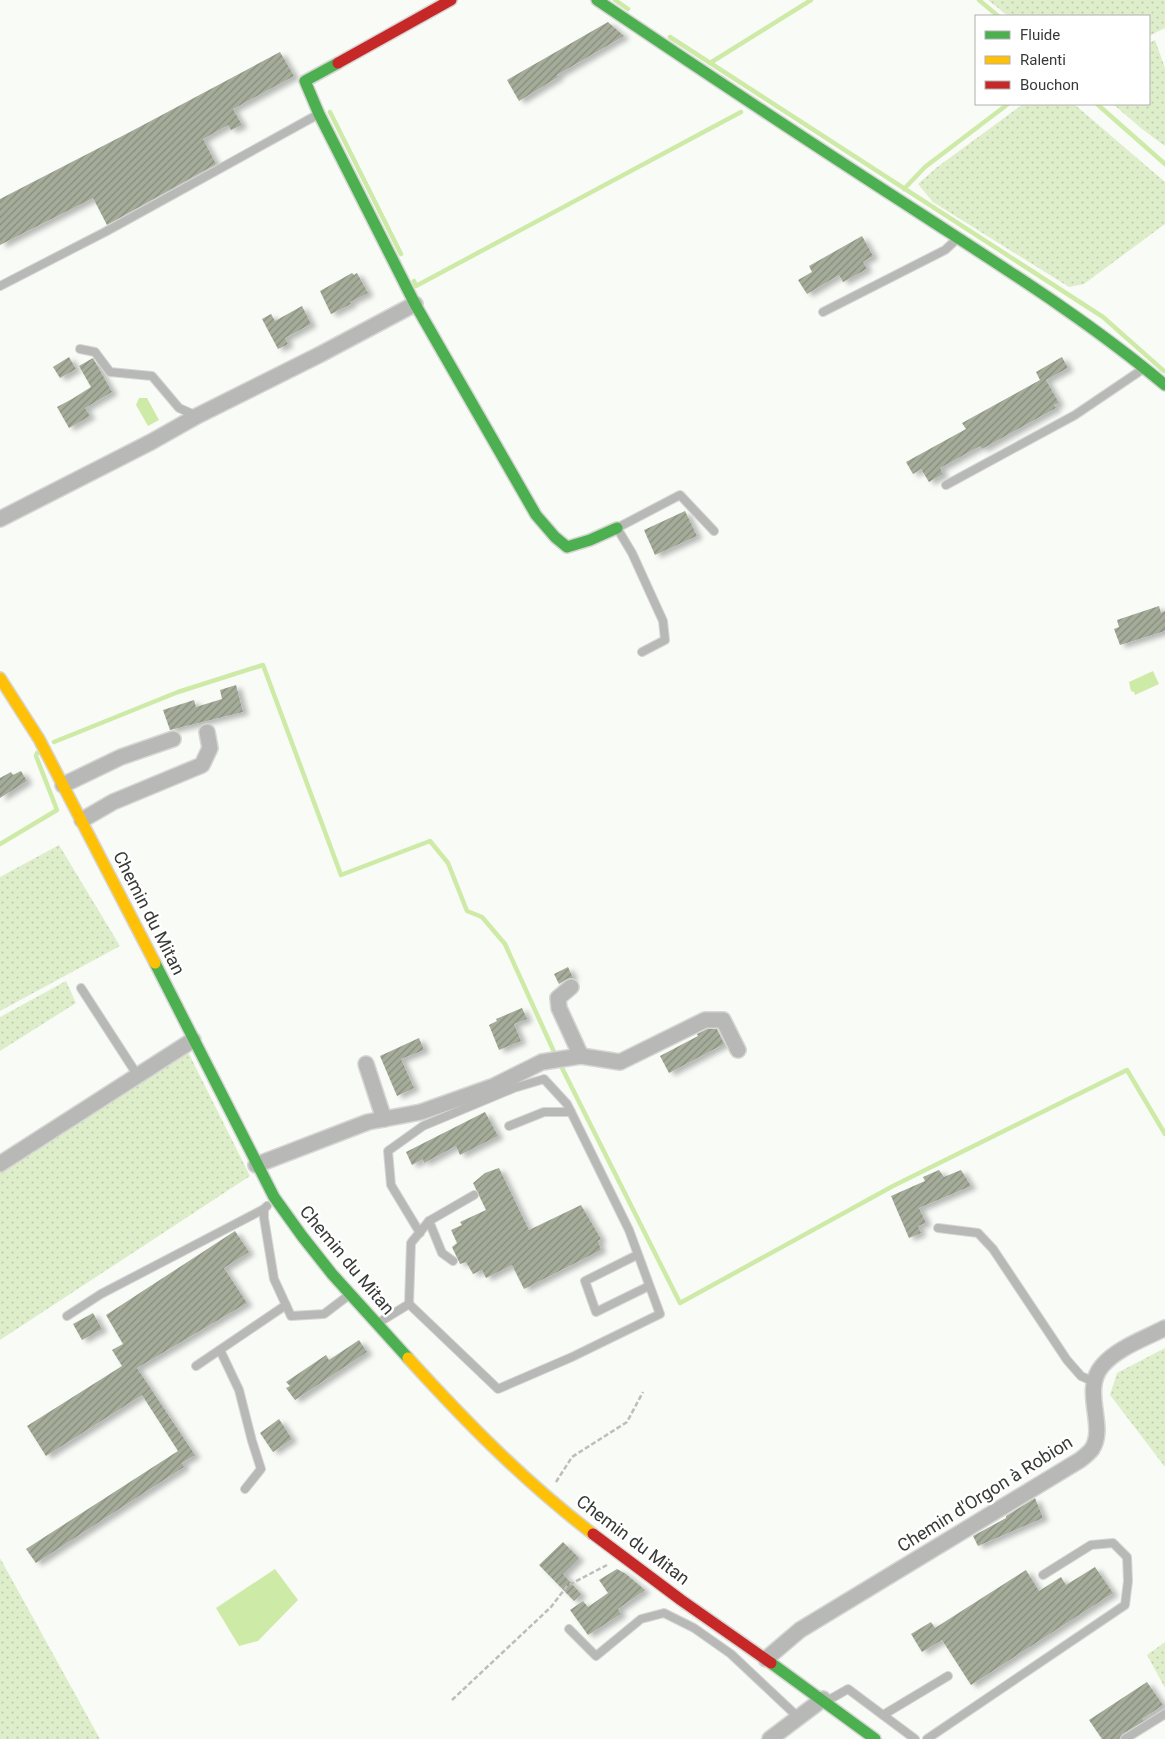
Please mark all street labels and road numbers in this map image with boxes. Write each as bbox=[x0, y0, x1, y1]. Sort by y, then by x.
street label: Chemin du Mitan bbox=[109, 847, 190, 978]
street label: Chemin du Mitan bbox=[296, 1201, 399, 1319]
street label: Chemin d'Orgon à Robion bbox=[893, 1431, 1076, 1556]
street label: Chemin du Mitan bbox=[573, 1490, 694, 1589]

